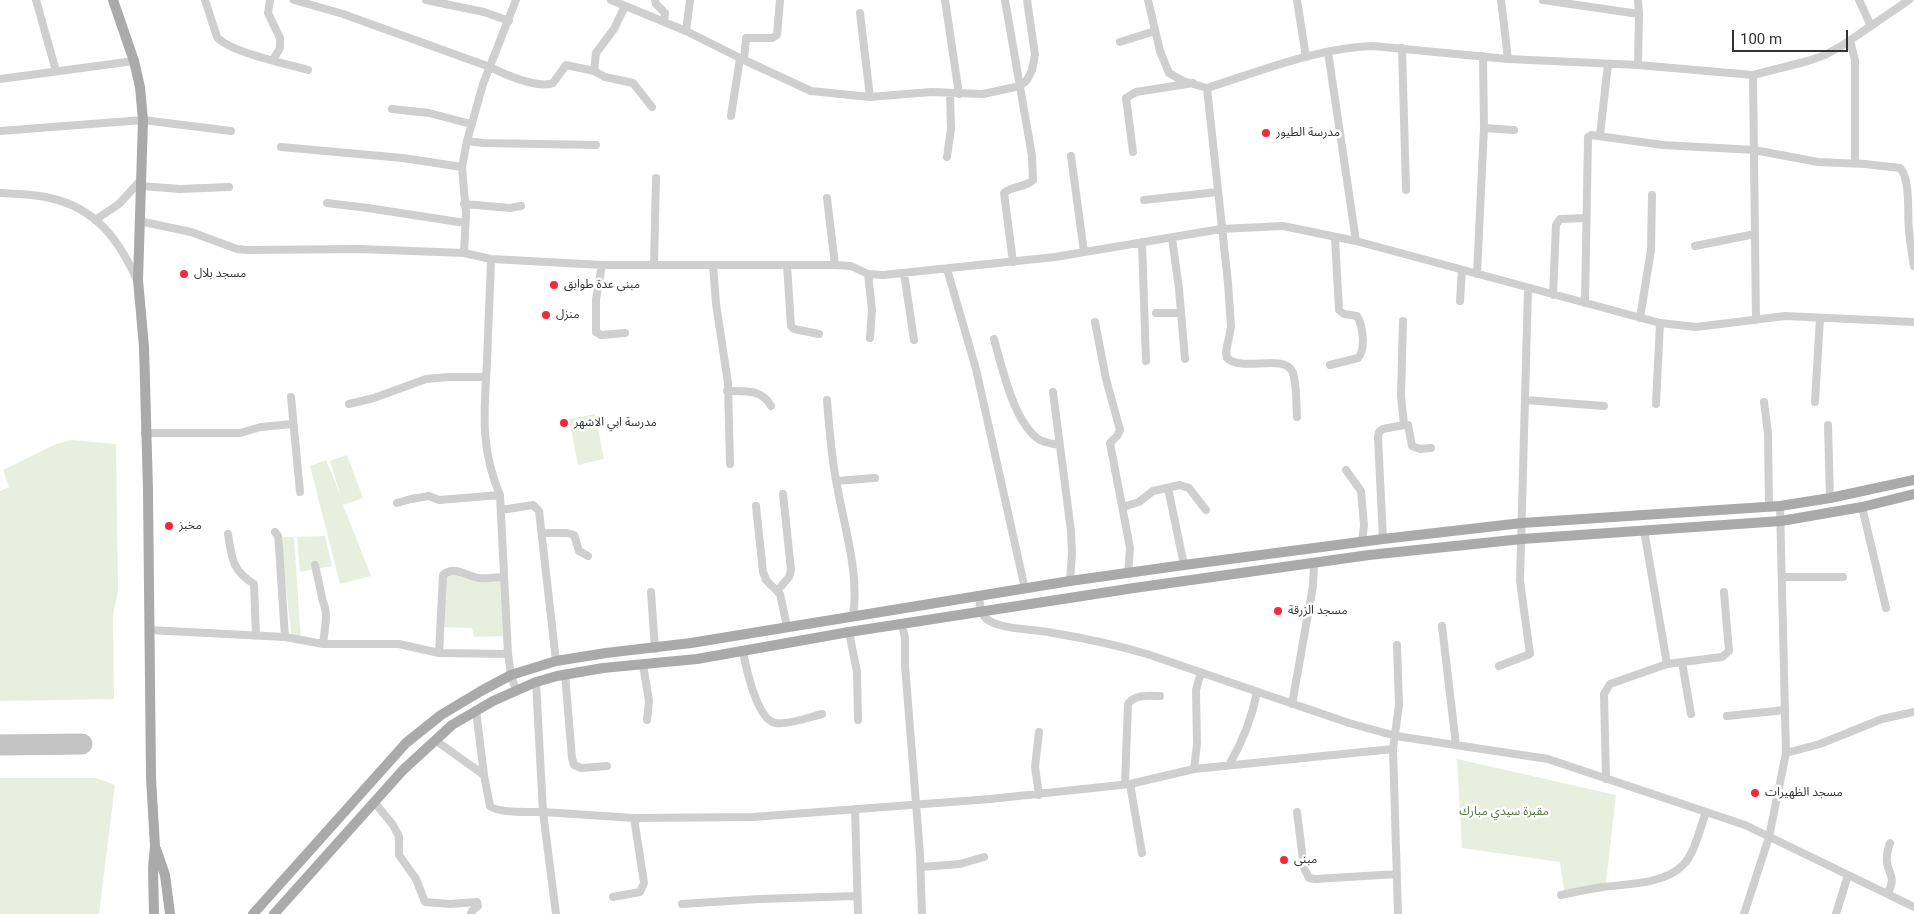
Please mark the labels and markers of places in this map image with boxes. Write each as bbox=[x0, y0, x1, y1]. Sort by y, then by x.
place label: مدرسة الطيور bbox=[1276, 126, 1340, 140]
marker: مدرسة الطيور bbox=[1260, 127, 1272, 139]
place label: مسجد بلال bbox=[194, 267, 246, 281]
marker: مسجد بلال bbox=[178, 268, 190, 280]
place label: مبنى عدة طوابق bbox=[564, 278, 640, 292]
marker: مبنى عدة طوابق bbox=[548, 279, 560, 291]
place label: منزل bbox=[556, 308, 580, 322]
marker: منزل bbox=[540, 309, 552, 321]
place label: مدرسة ابي الاشهر bbox=[574, 416, 657, 430]
marker: مدرسة ابي الاشهر bbox=[558, 417, 570, 429]
place label: مخبز bbox=[179, 519, 202, 533]
marker: مخبز bbox=[163, 520, 175, 532]
place label: مسجد الزرقة bbox=[1288, 604, 1347, 618]
marker: مسجد الزرقة bbox=[1272, 605, 1284, 617]
place label: مسجد الظهيرات bbox=[1765, 786, 1843, 800]
marker: مسجد الظهيرات bbox=[1749, 787, 1761, 799]
place label: مبنى bbox=[1294, 853, 1317, 867]
marker: مبنى bbox=[1278, 854, 1290, 866]

